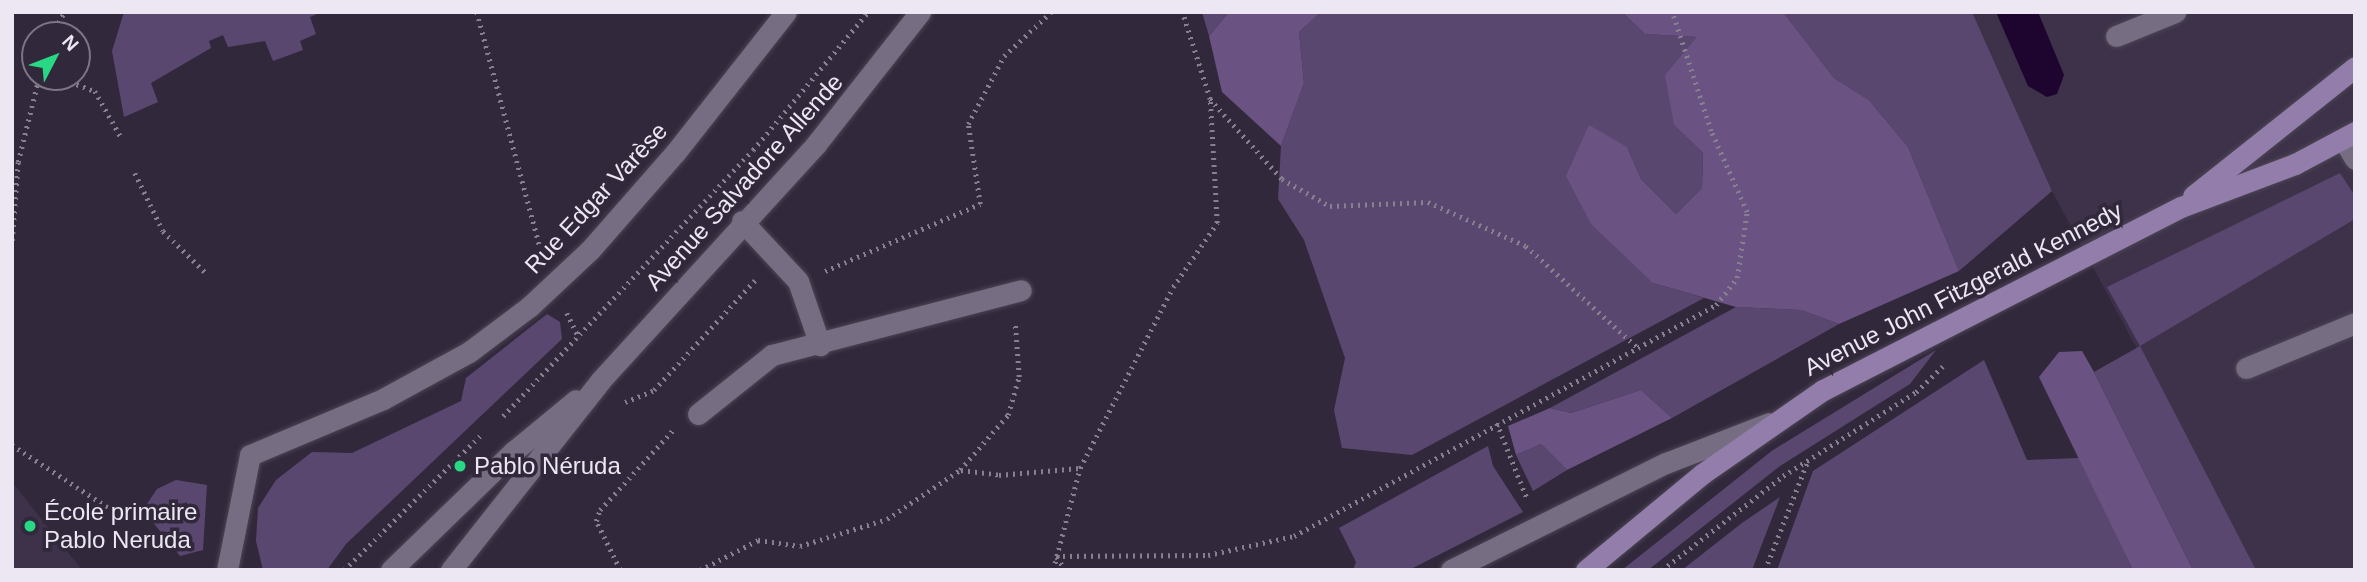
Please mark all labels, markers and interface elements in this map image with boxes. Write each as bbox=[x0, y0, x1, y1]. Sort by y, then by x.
north arrow bbox=[21, 21, 91, 91]
text: N bbox=[58, 31, 83, 55]
street label: Avenue Salvadore Allende bbox=[639, 67, 849, 297]
street label: Rue Edgar Varèse bbox=[519, 117, 673, 279]
street label: Avenue John Fitzgerald Kennedy bbox=[1799, 196, 2127, 382]
place label: Pablo Néruda bbox=[474, 452, 621, 480]
marker: Pablo Néruda bbox=[452, 458, 468, 474]
place label: École primaire Pablo Neruda bbox=[44, 498, 197, 554]
marker: École primaire Pablo Neruda bbox=[22, 518, 38, 534]

